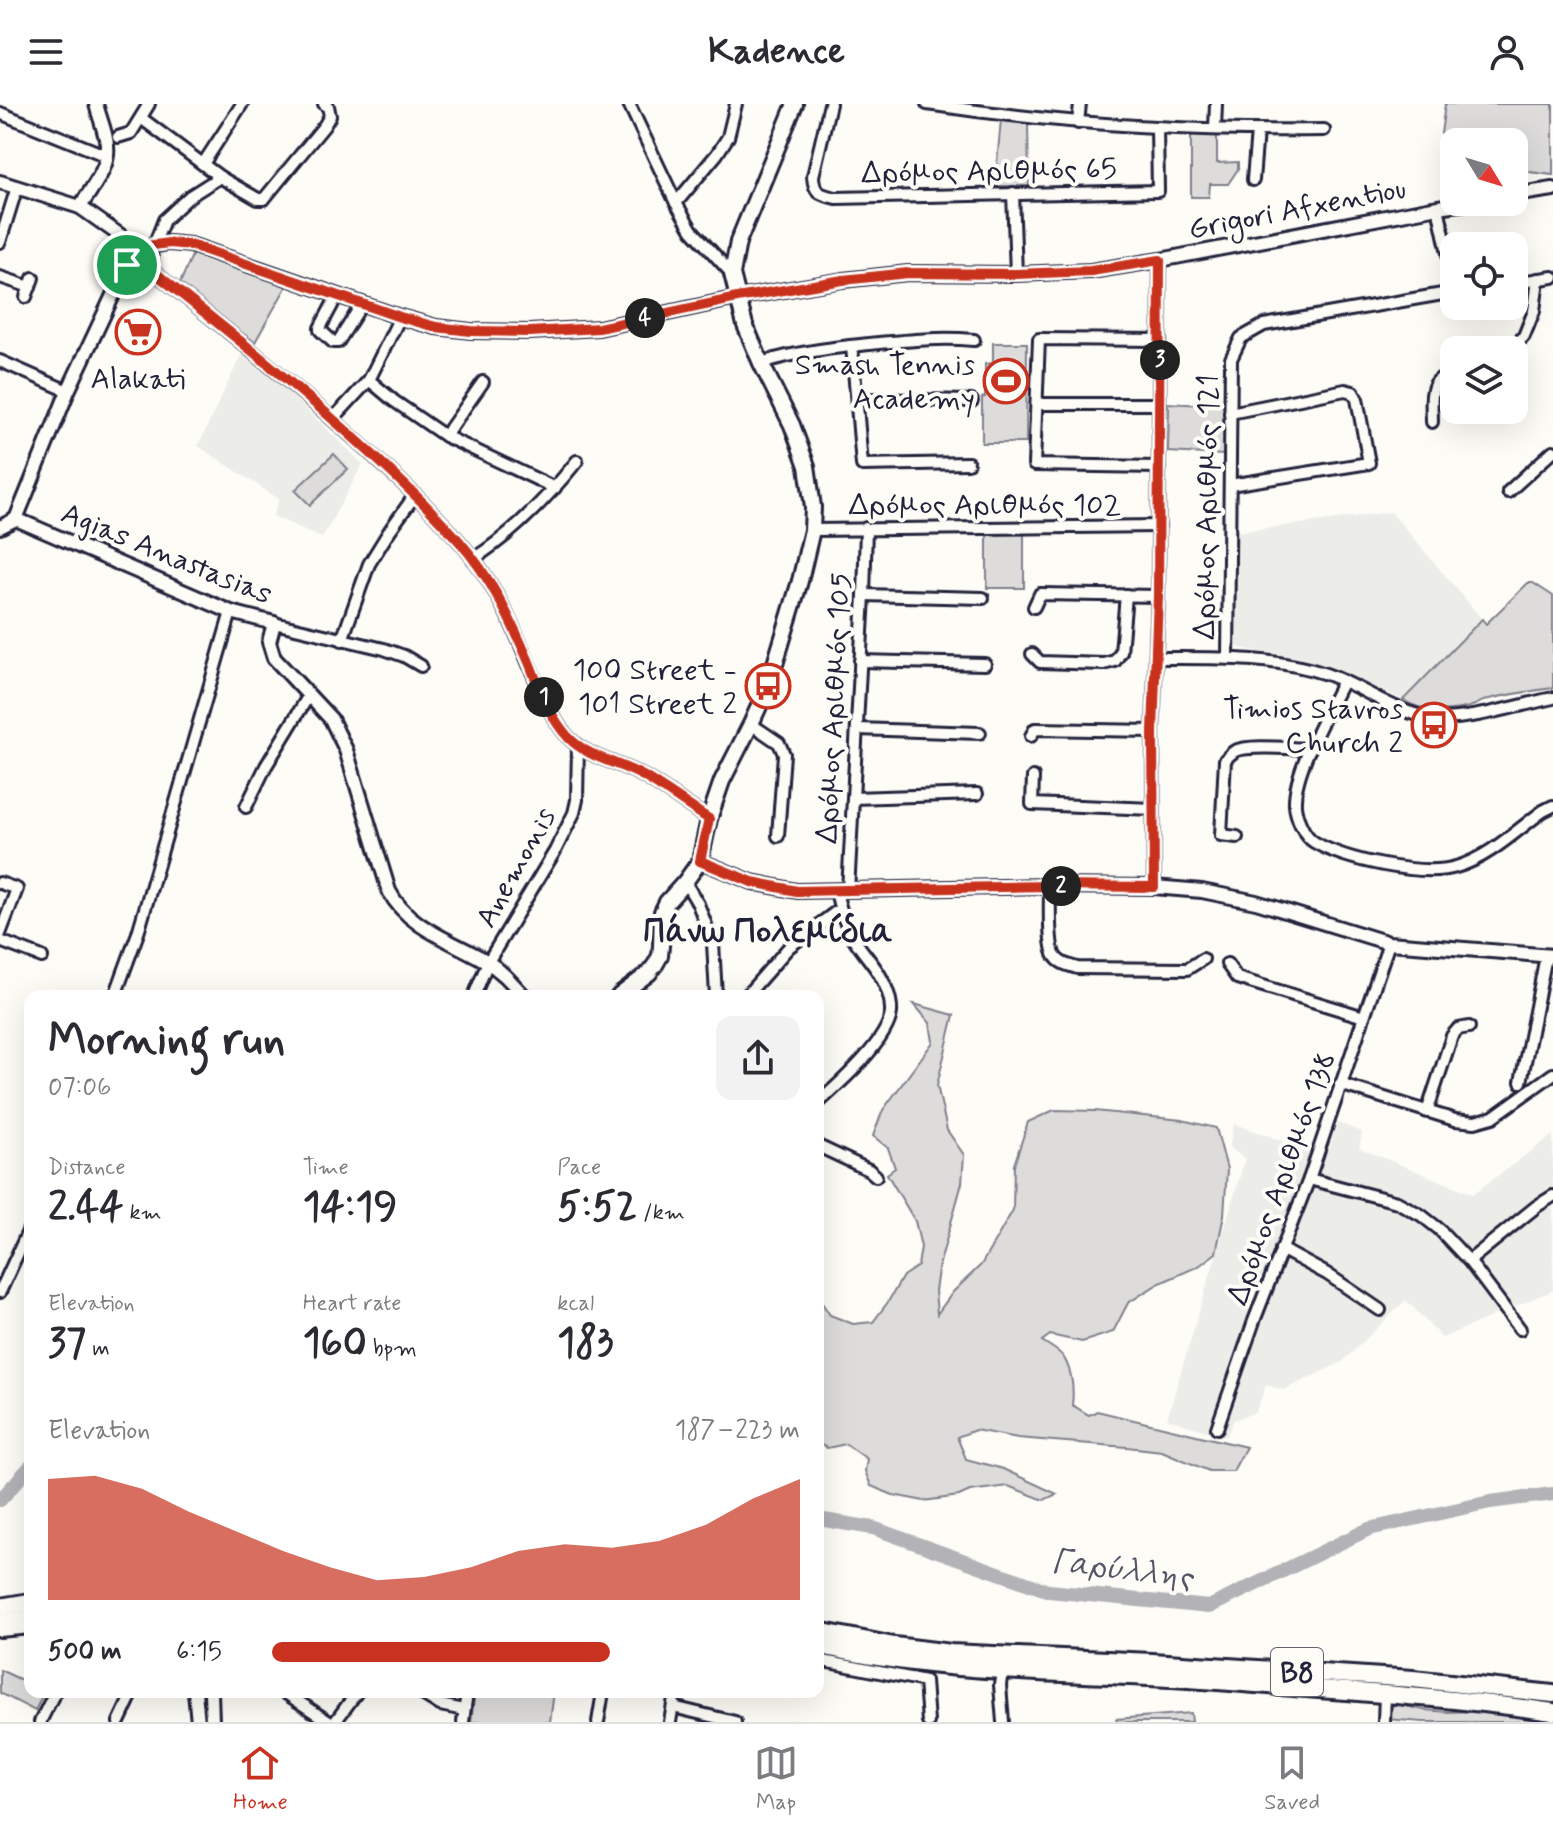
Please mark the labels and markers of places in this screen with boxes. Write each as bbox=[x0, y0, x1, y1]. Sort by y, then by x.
pin bbox=[93, 231, 161, 299]
pin: 4 bbox=[625, 298, 665, 338]
supermarket icon: Alakati bbox=[114, 308, 162, 356]
pin: 3 bbox=[1140, 340, 1180, 380]
place label: Smash Tennis Academy bbox=[795, 346, 975, 419]
sports icon: Smash Tennis Academy bbox=[982, 357, 1030, 405]
place label: Alakati bbox=[91, 360, 185, 399]
place label: 100 Street - 101 Street 2 bbox=[573, 651, 737, 724]
bus stop icon: 100 Street - 101 Street 2 bbox=[744, 662, 792, 710]
pin: 1 bbox=[524, 677, 564, 717]
place label: Timios Stavros Church 2 bbox=[1223, 690, 1403, 763]
bus stop icon: Timios Stavros Church 2 bbox=[1410, 701, 1458, 749]
pin: 2 bbox=[1041, 866, 1081, 906]

